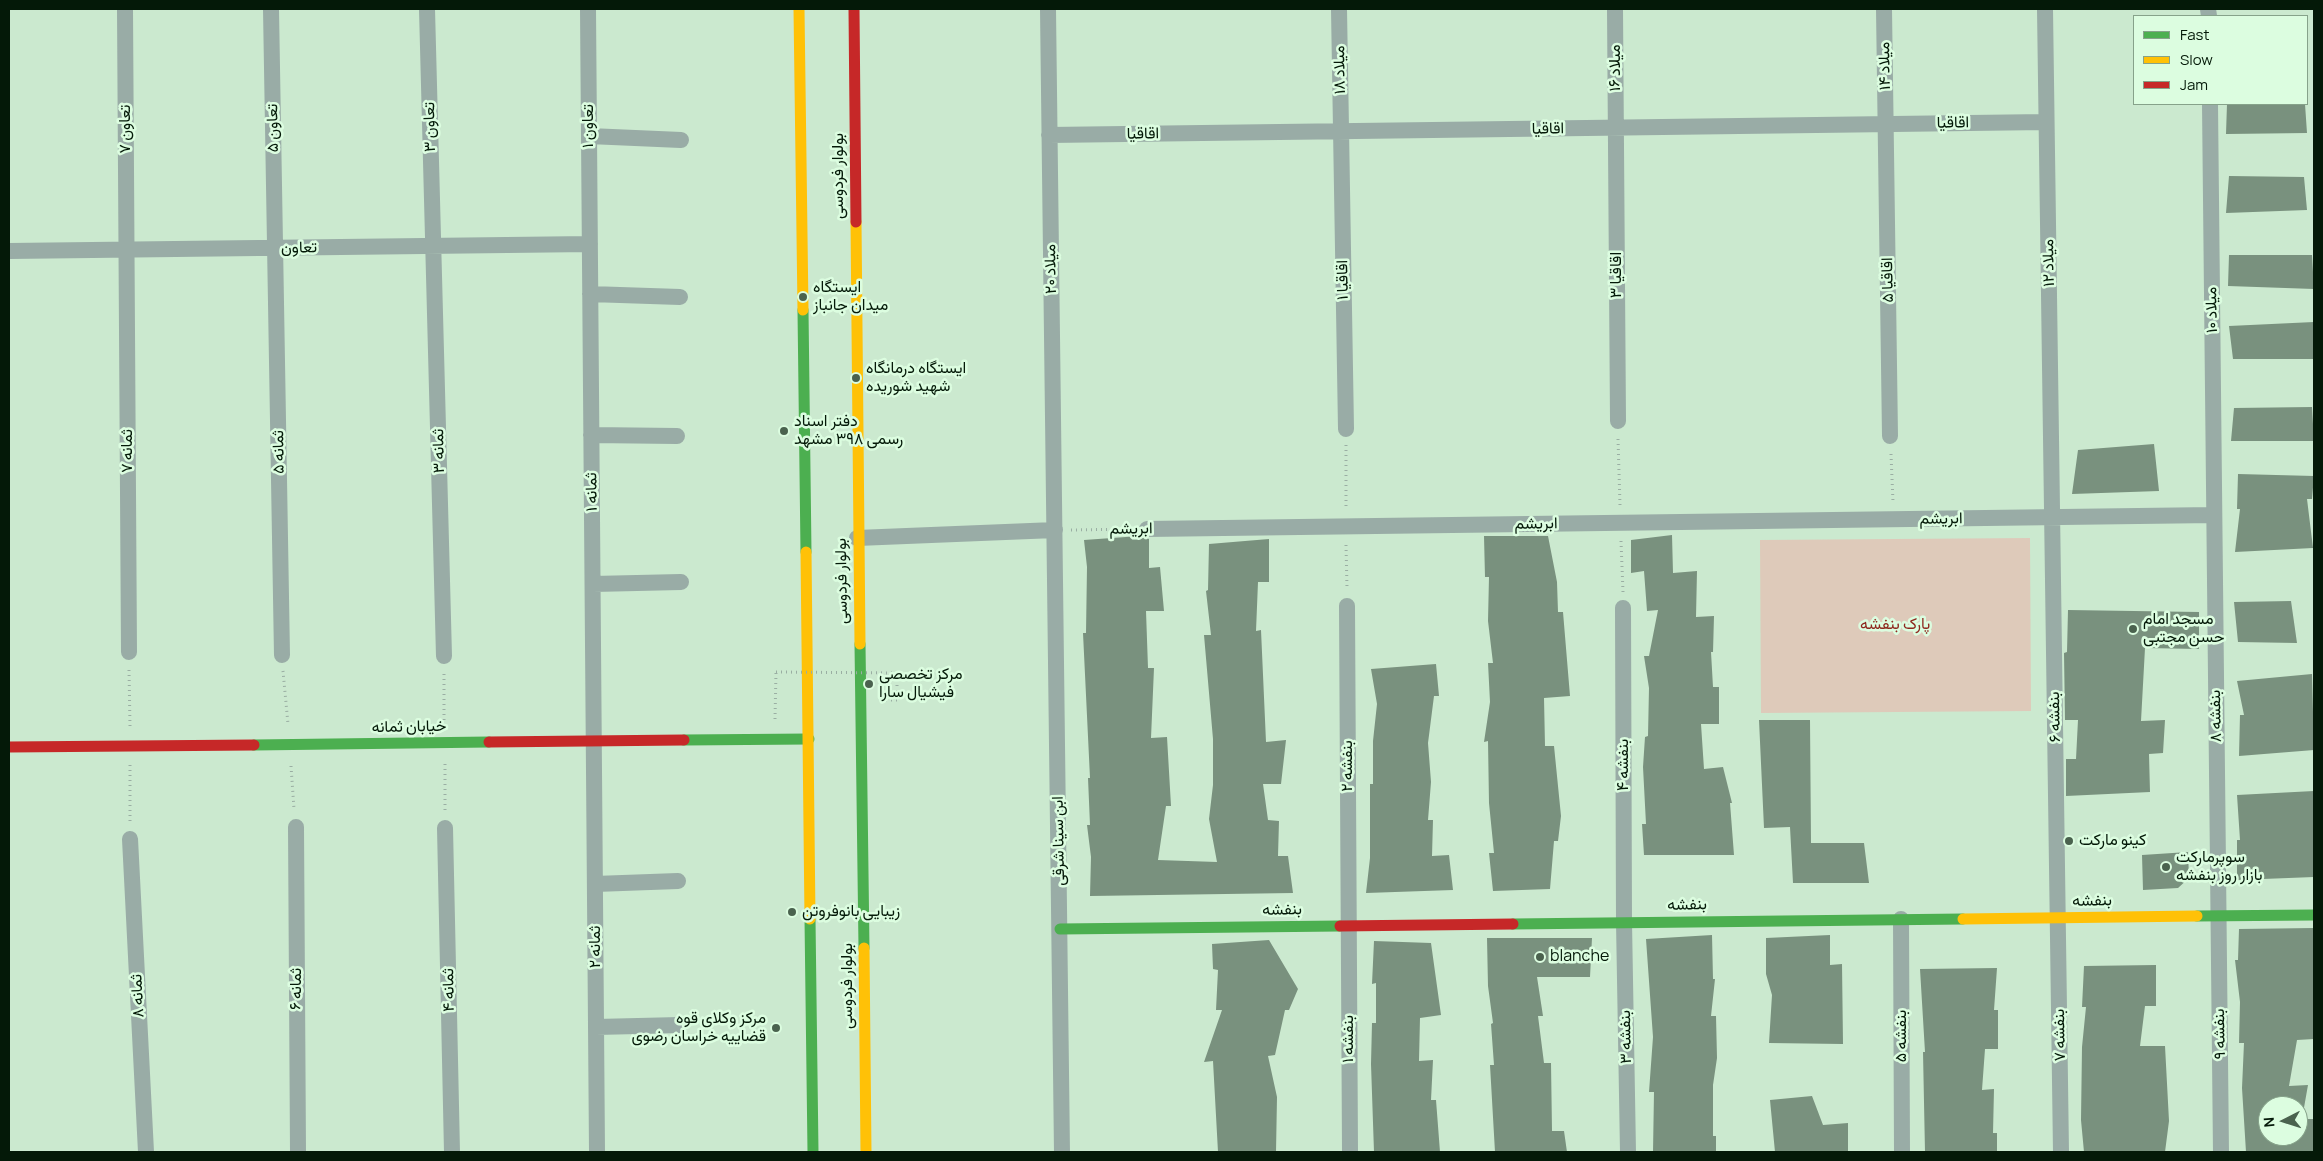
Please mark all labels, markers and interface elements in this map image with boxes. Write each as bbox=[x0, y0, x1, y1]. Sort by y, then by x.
legend bbox=[2133, 15, 2308, 105]
text: Fast bbox=[2180, 24, 2209, 45]
street label: میلاد ۱۴ bbox=[1875, 42, 1895, 90]
street label: میلاد ۱۶ bbox=[1606, 44, 1626, 92]
street label: میلاد ۱۸ bbox=[1330, 45, 1350, 95]
text: Slow bbox=[2180, 49, 2213, 70]
text: Jam bbox=[2180, 74, 2208, 95]
street label: تعاون ۳ bbox=[420, 102, 440, 152]
street label: تعاون ۵ bbox=[263, 103, 283, 153]
street label: تعاون ۱ bbox=[579, 104, 599, 148]
street label: تعاون ۷ bbox=[116, 105, 136, 153]
street label: اقاقیا bbox=[1937, 113, 1969, 133]
street label: اقاقیا bbox=[1532, 119, 1564, 139]
street label: اقاقیا bbox=[1127, 124, 1159, 144]
street label: بولوار فردوسی bbox=[829, 133, 849, 219]
street label: تعاون bbox=[281, 238, 317, 258]
street label: میلاد ۱۲ bbox=[2039, 239, 2059, 287]
street label: میلاد ۲۰ bbox=[1041, 244, 1061, 294]
street label: اقاقیا ۳ bbox=[1607, 252, 1627, 298]
street label: اقاقیا ۵ bbox=[1878, 257, 1898, 303]
street label: اقاقیا ۱ bbox=[1333, 260, 1353, 300]
place label: ایستگاه میدان جانباز bbox=[813, 278, 888, 316]
street label: میلاد ۱۰ bbox=[2202, 287, 2222, 333]
marker: ایستگاه میدان جانباز bbox=[797, 291, 809, 303]
place label: ایستگاه درمانگاه شهید شوریده bbox=[866, 359, 966, 397]
marker: ایستگاه درمانگاه شهید شوریده bbox=[850, 372, 862, 384]
place label: دفتر اسناد رسمی ۳۹۸ مشهد bbox=[794, 412, 903, 450]
marker: دفتر اسناد رسمی ۳۹۸ مشهد bbox=[778, 425, 790, 437]
street label: ثمانه ۳ bbox=[429, 428, 449, 474]
street label: ثمانه ۷ bbox=[118, 429, 138, 473]
street label: ثمانه ۵ bbox=[269, 430, 289, 474]
street label: ثمانه ۱ bbox=[582, 472, 602, 512]
street label: ابریشم bbox=[1919, 509, 1963, 529]
street label: ابریشم bbox=[1514, 514, 1558, 534]
street label: ابریشم bbox=[1109, 519, 1153, 539]
street label: بولوار فردوسی bbox=[832, 538, 852, 624]
place label: مسجد امام حسن مجتبی bbox=[2143, 610, 2225, 648]
park label: پارک بنفشه bbox=[1860, 615, 1930, 635]
marker: مسجد امام حسن مجتبی bbox=[2127, 623, 2139, 635]
place label: مرکز تخصصی فیشیال سارا bbox=[879, 665, 962, 703]
marker: مرکز تخصصی فیشیال سارا bbox=[863, 678, 875, 690]
street label: بنفشه ۸ bbox=[2206, 690, 2226, 742]
street label: بنفشه ۶ bbox=[2045, 691, 2065, 743]
street label: خیابان ثمانه bbox=[371, 717, 447, 737]
street label: بنفشه ۴ bbox=[1614, 739, 1634, 791]
street label: بنفشه ۲ bbox=[1338, 740, 1358, 792]
street label: ابن سینا شرقی bbox=[1049, 796, 1069, 886]
place label: کینو مارکت bbox=[2079, 831, 2146, 851]
marker: کینو مارکت bbox=[2063, 835, 2075, 847]
place label: سوپرمارکت بازار روز بنفشه bbox=[2176, 848, 2263, 886]
marker: سوپرمارکت بازار روز بنفشه bbox=[2160, 861, 2172, 873]
street label: بنفشه bbox=[2072, 891, 2112, 911]
street label: بنفشه bbox=[1667, 895, 1707, 915]
street label: بنفشه bbox=[1262, 900, 1302, 920]
place label: زیبایی بانوفروتن bbox=[802, 902, 900, 922]
marker: زیبایی بانوفروتن bbox=[786, 906, 798, 918]
street label: ثمانه ۲ bbox=[586, 926, 606, 968]
street label: بولوار فردوسی bbox=[838, 943, 858, 1029]
place label: blanche bbox=[1550, 947, 1609, 967]
marker: blanche bbox=[1534, 951, 1546, 963]
street label: ثمانه ۶ bbox=[287, 968, 307, 1010]
street label: ثمانه ۴ bbox=[439, 968, 459, 1012]
street label: ثمانه ۸ bbox=[127, 974, 149, 1018]
street label: بنفشه ۹ bbox=[2210, 1008, 2230, 1060]
place label: مرکز وکلای قوه قضاییه خراسان رضوی bbox=[632, 1009, 766, 1047]
street label: بنفشه ۷ bbox=[2050, 1009, 2070, 1061]
street label: بنفشه ۳ bbox=[1616, 1010, 1636, 1064]
street label: بنفشه ۵ bbox=[1892, 1010, 1912, 1062]
street label: بنفشه ۱ bbox=[1339, 1015, 1359, 1063]
marker: مرکز وکلای قوه قضاییه خراسان رضوی bbox=[770, 1022, 782, 1034]
north arrow bbox=[2258, 1096, 2308, 1146]
text: N bbox=[2259, 1116, 2278, 1128]

